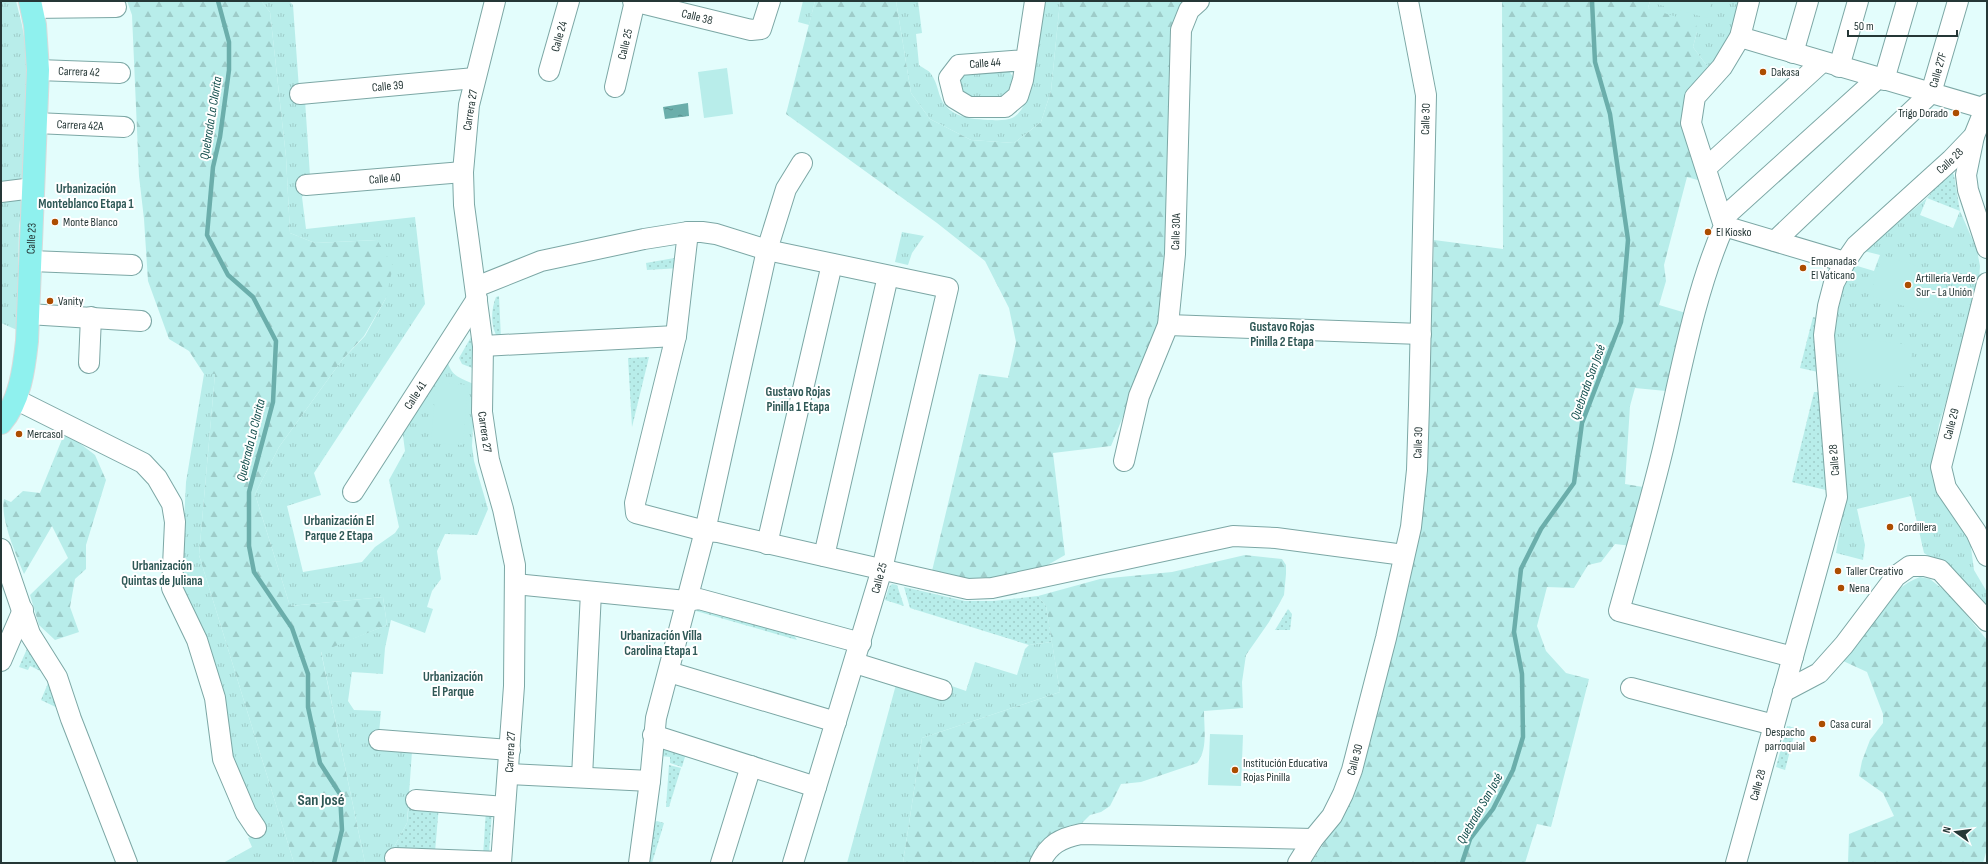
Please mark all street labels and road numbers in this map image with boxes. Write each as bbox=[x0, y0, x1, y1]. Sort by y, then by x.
street label: Calle 38 bbox=[680, 6, 714, 28]
street label: Calle 24 bbox=[548, 19, 571, 54]
street label: Calle 25 bbox=[615, 27, 636, 61]
street label: Calle 27F bbox=[1926, 50, 1951, 90]
street label: Calle 44 bbox=[969, 55, 1001, 72]
street label: Carrera 42 bbox=[58, 64, 100, 80]
street label: Calle 39 bbox=[371, 78, 404, 95]
street label: Carrera 27 bbox=[460, 88, 481, 132]
street label: Calle 30 bbox=[1418, 103, 1434, 135]
street label: Carrera 42A bbox=[56, 117, 104, 134]
street label: Calle 28 bbox=[1933, 145, 1967, 178]
street label: Calle 40 bbox=[368, 170, 401, 188]
street label: Calle 30A bbox=[1168, 212, 1184, 250]
street label: Calle 23 bbox=[24, 222, 40, 254]
street label: Calle 41 bbox=[401, 378, 431, 413]
street label: Calle 29 bbox=[1940, 407, 1963, 441]
street label: Carrera 27 bbox=[474, 411, 495, 454]
street label: Calle 30 bbox=[1410, 427, 1426, 459]
street label: Calle 28 bbox=[1826, 444, 1843, 476]
street label: Calle 25 bbox=[868, 561, 891, 595]
street label: Carrera 27 bbox=[502, 731, 519, 773]
street label: Calle 30 bbox=[1344, 743, 1366, 778]
street label: Calle 28 bbox=[1747, 768, 1769, 802]

